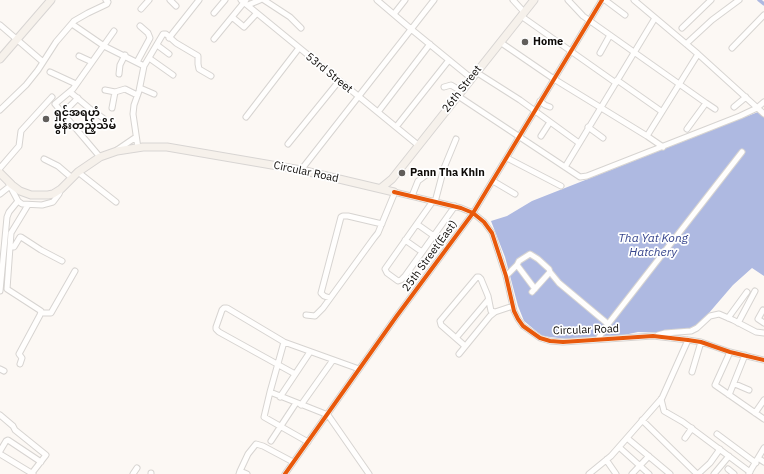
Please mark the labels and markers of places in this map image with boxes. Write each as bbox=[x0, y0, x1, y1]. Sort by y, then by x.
place label: Home bbox=[533, 35, 563, 49]
marker: Home bbox=[520, 37, 530, 47]
place label: ရှင်အရဟံ မွန်းတည့်သိမ် bbox=[54, 106, 116, 132]
marker: ရှင်အရဟံ မွန်းတည့်သိမ် bbox=[41, 114, 51, 124]
place label: Pann Tha Khin bbox=[410, 166, 485, 180]
marker: Pann Tha Khin bbox=[397, 168, 407, 178]

